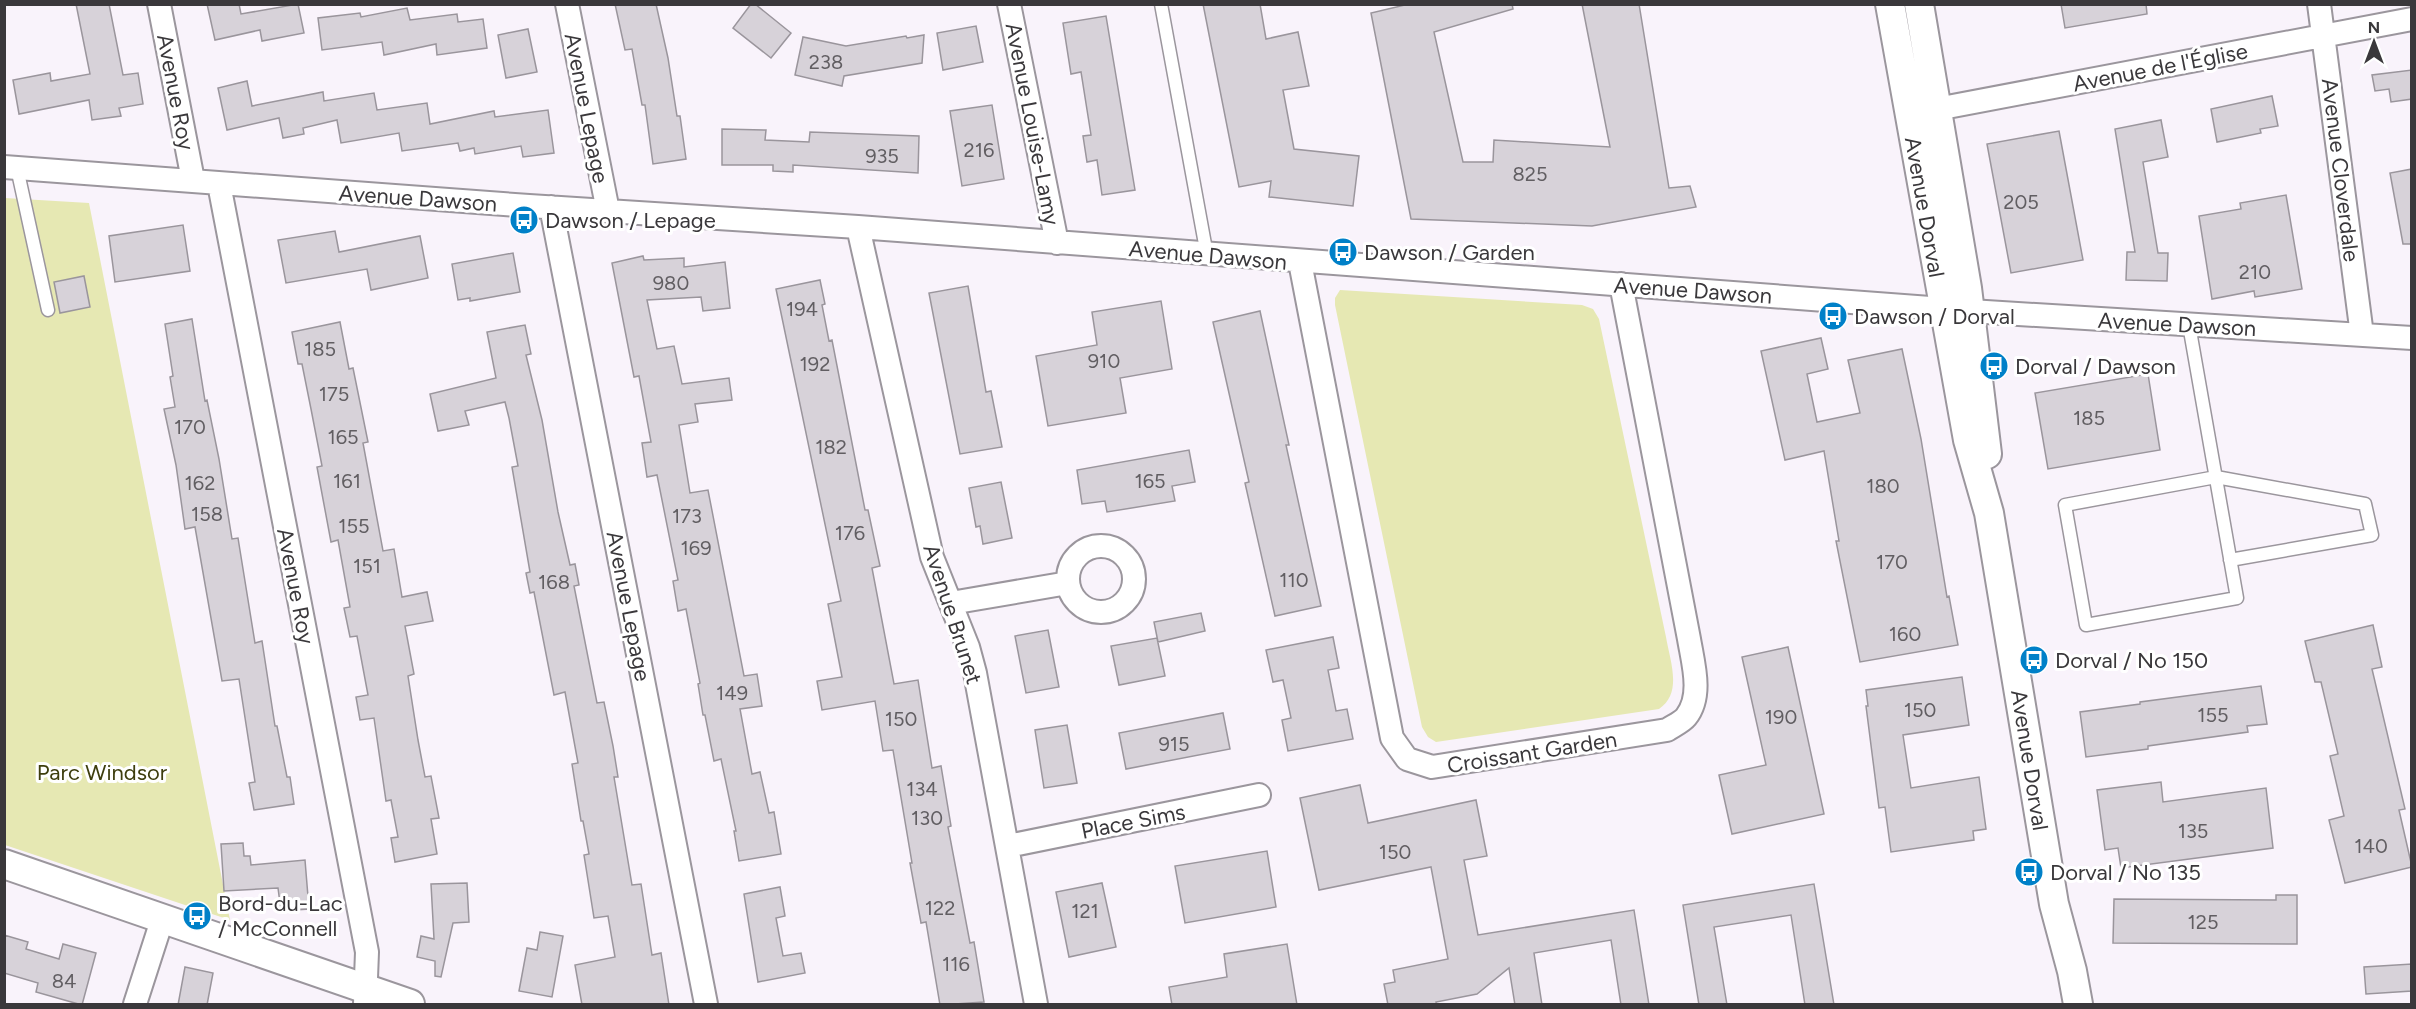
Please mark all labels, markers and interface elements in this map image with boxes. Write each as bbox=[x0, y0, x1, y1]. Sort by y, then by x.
north arrow bbox=[2344, 12, 2404, 72]
text: N bbox=[2368, 18, 2380, 37]
street label: Avenue Louise-Lamy bbox=[1000, 21, 1065, 228]
street label: Avenue Lepage bbox=[559, 31, 614, 185]
street label: Avenue Roy bbox=[151, 32, 200, 153]
street label: Avenue de l'Église bbox=[2070, 37, 2250, 98]
house number: 238 bbox=[809, 50, 843, 74]
street label: Avenue Cloverdale bbox=[2316, 77, 2365, 263]
street label: Avenue Dorval bbox=[1899, 135, 1950, 280]
house number: 216 bbox=[964, 138, 994, 162]
house number: 935 bbox=[865, 144, 899, 168]
house number: 825 bbox=[1513, 162, 1547, 186]
street label: Avenue Dawson bbox=[338, 180, 498, 217]
house number: 205 bbox=[2003, 190, 2039, 214]
bus stop icon: Dawson / Lepage bbox=[508, 204, 540, 236]
place label: Dawson / Lepage bbox=[545, 207, 716, 234]
street label: Avenue Dawson bbox=[1128, 235, 1288, 276]
bus stop icon: Dawson / Garden bbox=[1327, 236, 1359, 268]
place label: Dawson / Garden bbox=[1364, 239, 1535, 266]
house number: 210 bbox=[2239, 260, 2271, 284]
house number: 980 bbox=[653, 271, 689, 295]
street label: Avenue Dawson bbox=[1613, 272, 1773, 309]
house number: 194 bbox=[786, 297, 818, 321]
bus stop icon: Dawson / Dorval bbox=[1817, 300, 1849, 332]
place label: Dawson / Dorval bbox=[1854, 303, 2015, 330]
street label: Avenue Dawson bbox=[2097, 307, 2257, 342]
house number: 185 bbox=[304, 337, 336, 361]
house number: 910 bbox=[1088, 349, 1120, 373]
bus stop icon: Dorval / Dawson bbox=[1978, 350, 2010, 382]
house number: 192 bbox=[800, 352, 830, 376]
place label: Dorval / Dawson bbox=[2015, 353, 2176, 380]
house number: 175 bbox=[319, 382, 349, 406]
house number: 185 bbox=[2073, 406, 2105, 430]
house number: 170 bbox=[174, 415, 206, 439]
house number: 165 bbox=[327, 425, 359, 449]
house number: 182 bbox=[815, 435, 847, 459]
house number: 161 bbox=[333, 469, 361, 493]
house number: 165 bbox=[1134, 469, 1166, 493]
house number: 162 bbox=[185, 471, 215, 495]
house number: 180 bbox=[1866, 474, 1900, 498]
house number: 158 bbox=[191, 502, 223, 526]
house number: 173 bbox=[672, 504, 702, 528]
house number: 155 bbox=[338, 514, 370, 538]
house number: 176 bbox=[835, 521, 865, 545]
street label: Avenue Roy bbox=[271, 526, 320, 647]
street label: Avenue Lepage bbox=[601, 529, 656, 683]
house number: 169 bbox=[681, 536, 711, 560]
street label: Avenue Brunet bbox=[917, 541, 988, 688]
house number: 170 bbox=[1876, 550, 1908, 574]
house number: 151 bbox=[353, 554, 381, 578]
house number: 110 bbox=[1279, 568, 1309, 592]
house number: 168 bbox=[538, 570, 570, 594]
house number: 160 bbox=[1889, 622, 1921, 646]
bus stop icon: Dorval / No 150 bbox=[2018, 644, 2050, 676]
place label: Dorval / No 150 bbox=[2055, 647, 2208, 674]
house number: 149 bbox=[716, 681, 748, 705]
street label: Avenue Dorval bbox=[2005, 688, 2054, 833]
house number: 150 bbox=[1904, 698, 1936, 722]
house number: 155 bbox=[2197, 703, 2229, 727]
house number: 190 bbox=[1765, 705, 1797, 729]
house number: 150 bbox=[885, 707, 917, 731]
street label: Croissant Garden bbox=[1445, 726, 1619, 779]
house number: 915 bbox=[1158, 732, 1190, 756]
park label: Parc Windsor bbox=[37, 759, 168, 786]
house number: 134 bbox=[906, 777, 938, 801]
street label: Place Sims bbox=[1079, 798, 1188, 845]
house number: 130 bbox=[911, 806, 943, 830]
house number: 135 bbox=[2178, 819, 2208, 843]
house number: 140 bbox=[2354, 834, 2388, 858]
house number: 150 bbox=[1379, 840, 1411, 864]
bus stop icon: Dorval / No 135 bbox=[2013, 856, 2045, 888]
place label: Dorval / No 135 bbox=[2050, 859, 2201, 886]
place label: Bord-du-Lac / McConnell bbox=[218, 890, 343, 942]
house number: 122 bbox=[925, 896, 955, 920]
house number: 121 bbox=[1071, 899, 1099, 923]
bus stop icon: Bord-du-Lac / McConnell bbox=[181, 900, 213, 932]
house number: 125 bbox=[2188, 910, 2218, 934]
house number: 116 bbox=[942, 952, 970, 976]
house number: 84 bbox=[52, 969, 76, 993]

